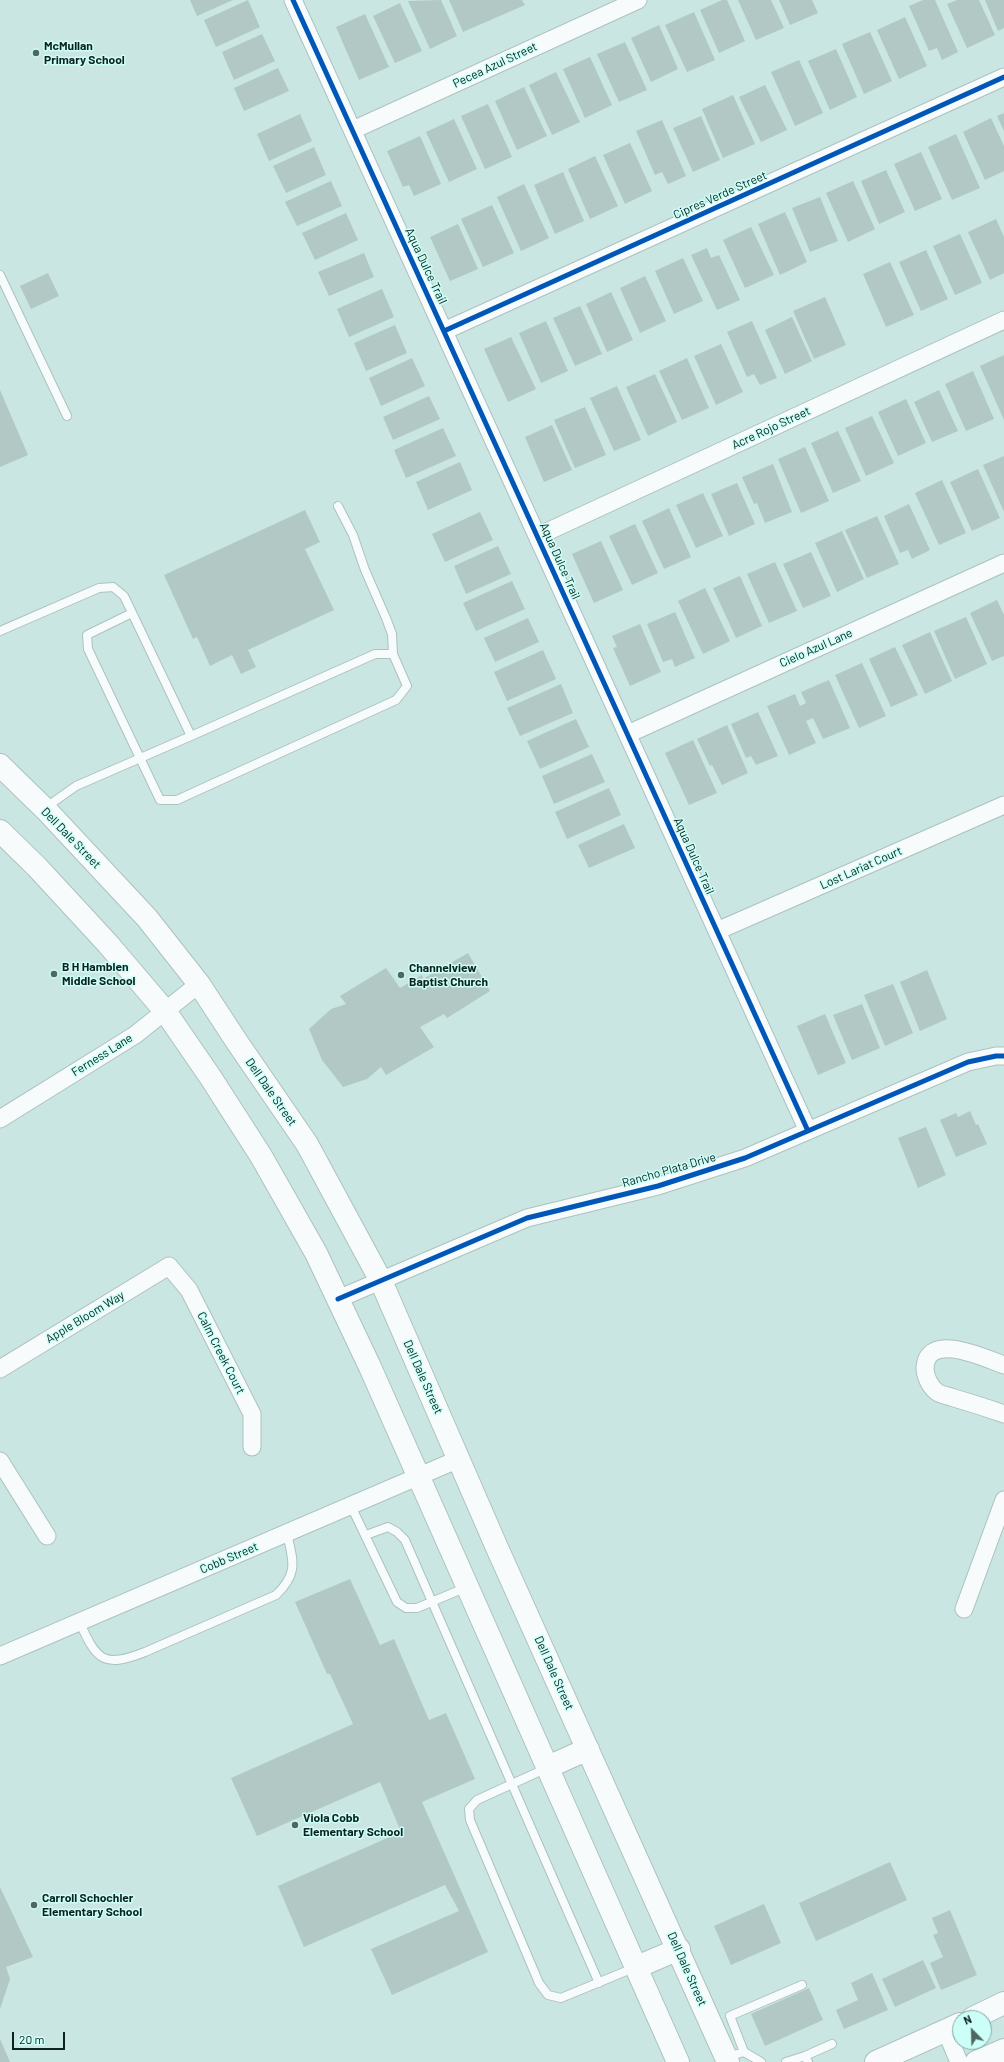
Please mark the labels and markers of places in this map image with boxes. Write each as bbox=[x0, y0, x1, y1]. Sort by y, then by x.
place label: McMullan Primary School bbox=[44, 39, 125, 67]
marker: McMullan Primary School bbox=[31, 48, 41, 58]
place label: B H Hamblen Middle School bbox=[62, 960, 136, 988]
place label: Channelview Baptist Church bbox=[409, 961, 488, 989]
marker: B H Hamblen Middle School bbox=[49, 969, 59, 979]
marker: Channelview Baptist Church bbox=[396, 970, 406, 980]
place label: Viola Cobb Elementary School bbox=[303, 1811, 403, 1839]
marker: Viola Cobb Elementary School bbox=[290, 1820, 300, 1830]
place label: Carroll Schochler Elementary School bbox=[42, 1891, 142, 1919]
marker: Carroll Schochler Elementary School bbox=[29, 1900, 39, 1910]

